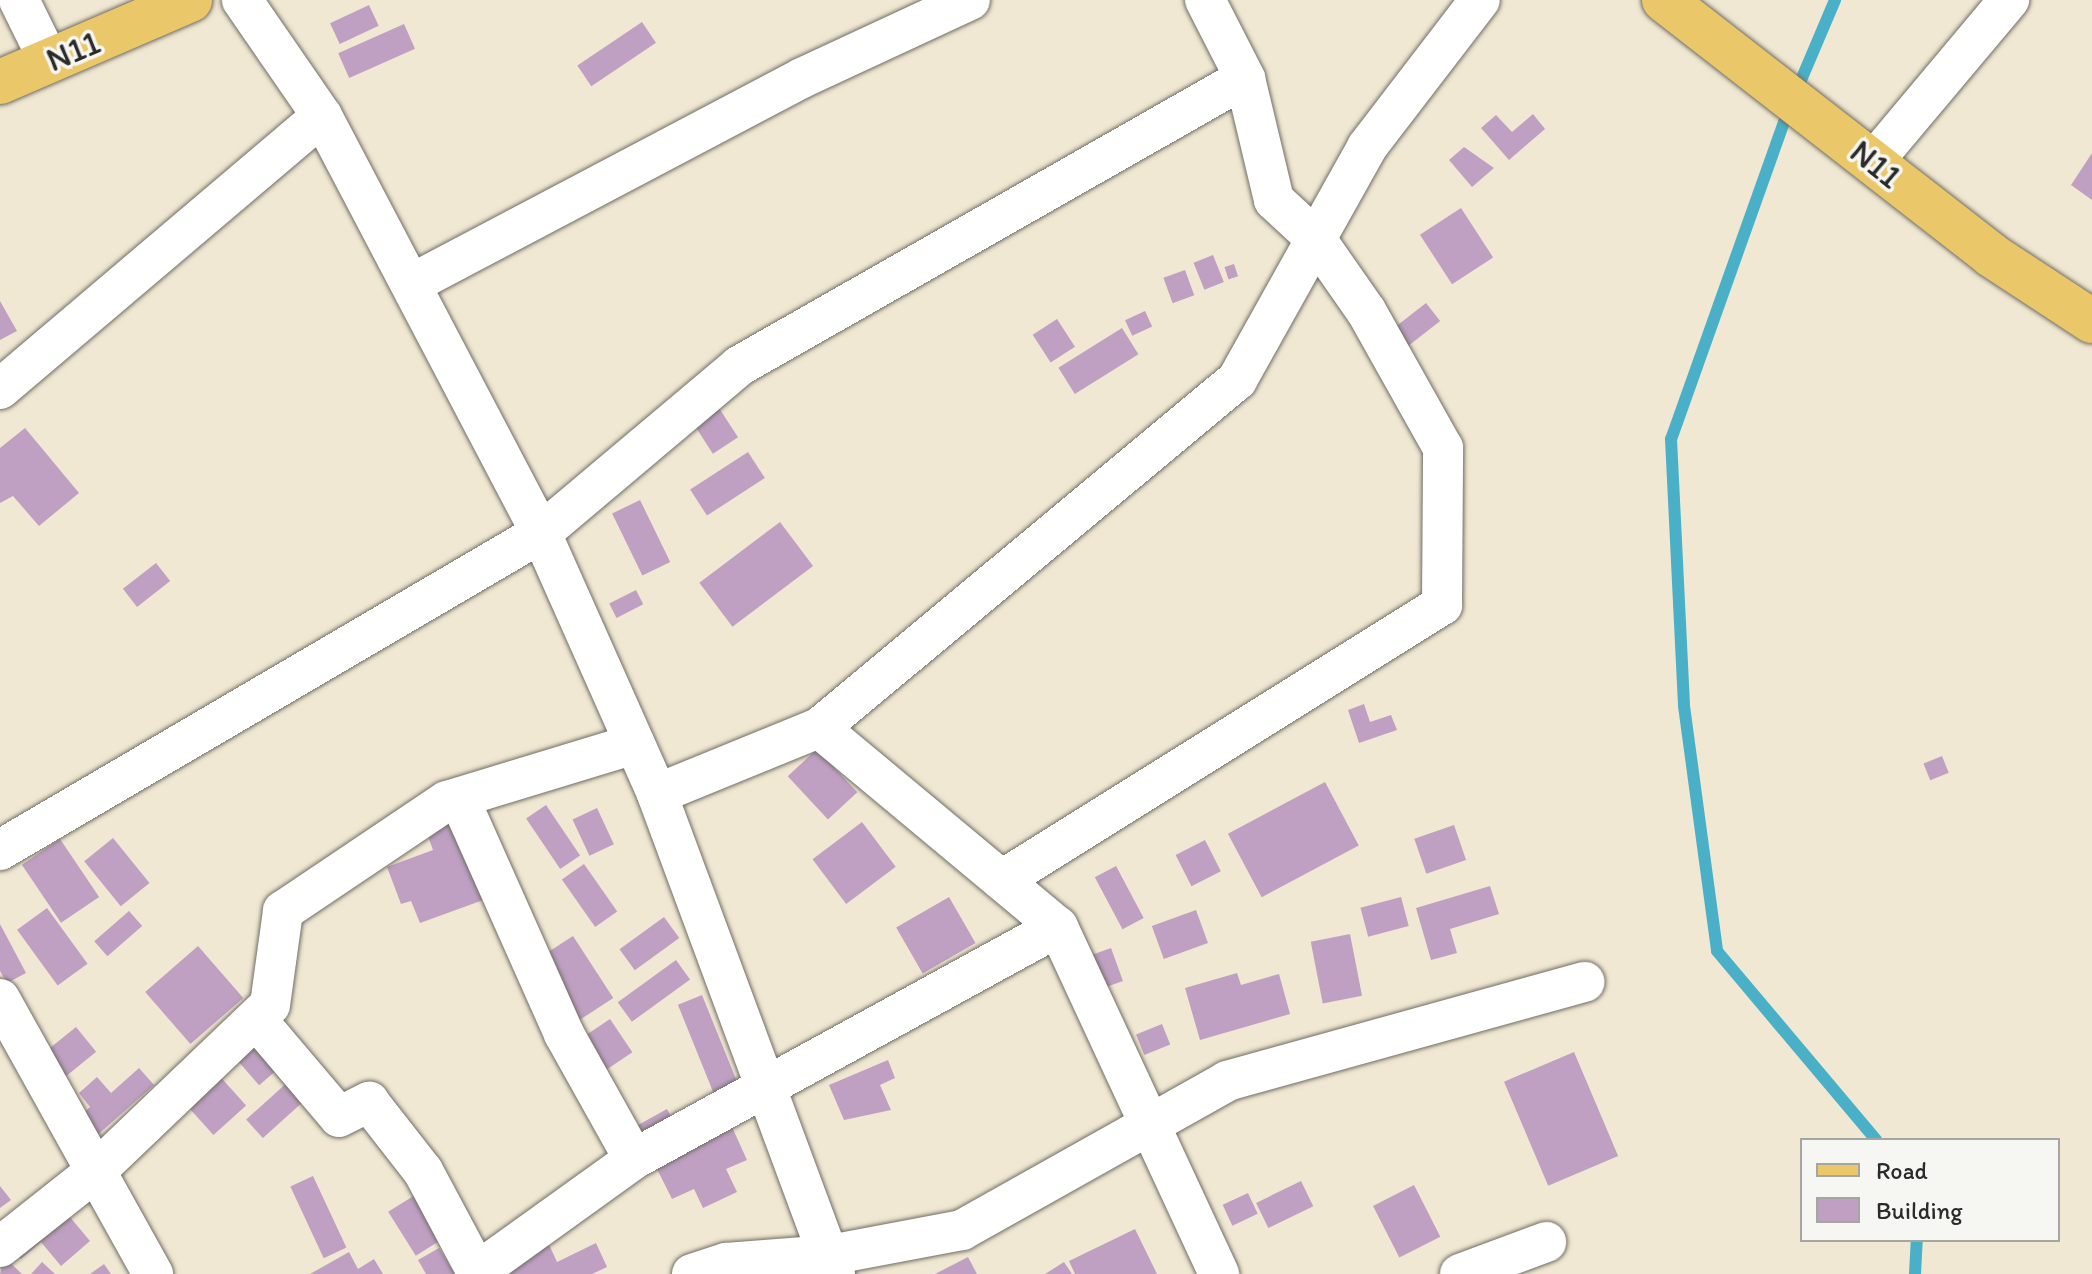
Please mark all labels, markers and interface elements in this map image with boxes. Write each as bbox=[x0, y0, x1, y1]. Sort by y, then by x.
street label: N11 bbox=[40, 22, 106, 80]
street label: N11 bbox=[1842, 131, 1910, 197]
legend bbox=[1800, 1138, 2060, 1242]
text: Road bbox=[1876, 1156, 1928, 1185]
text: Building bbox=[1876, 1196, 1963, 1225]

